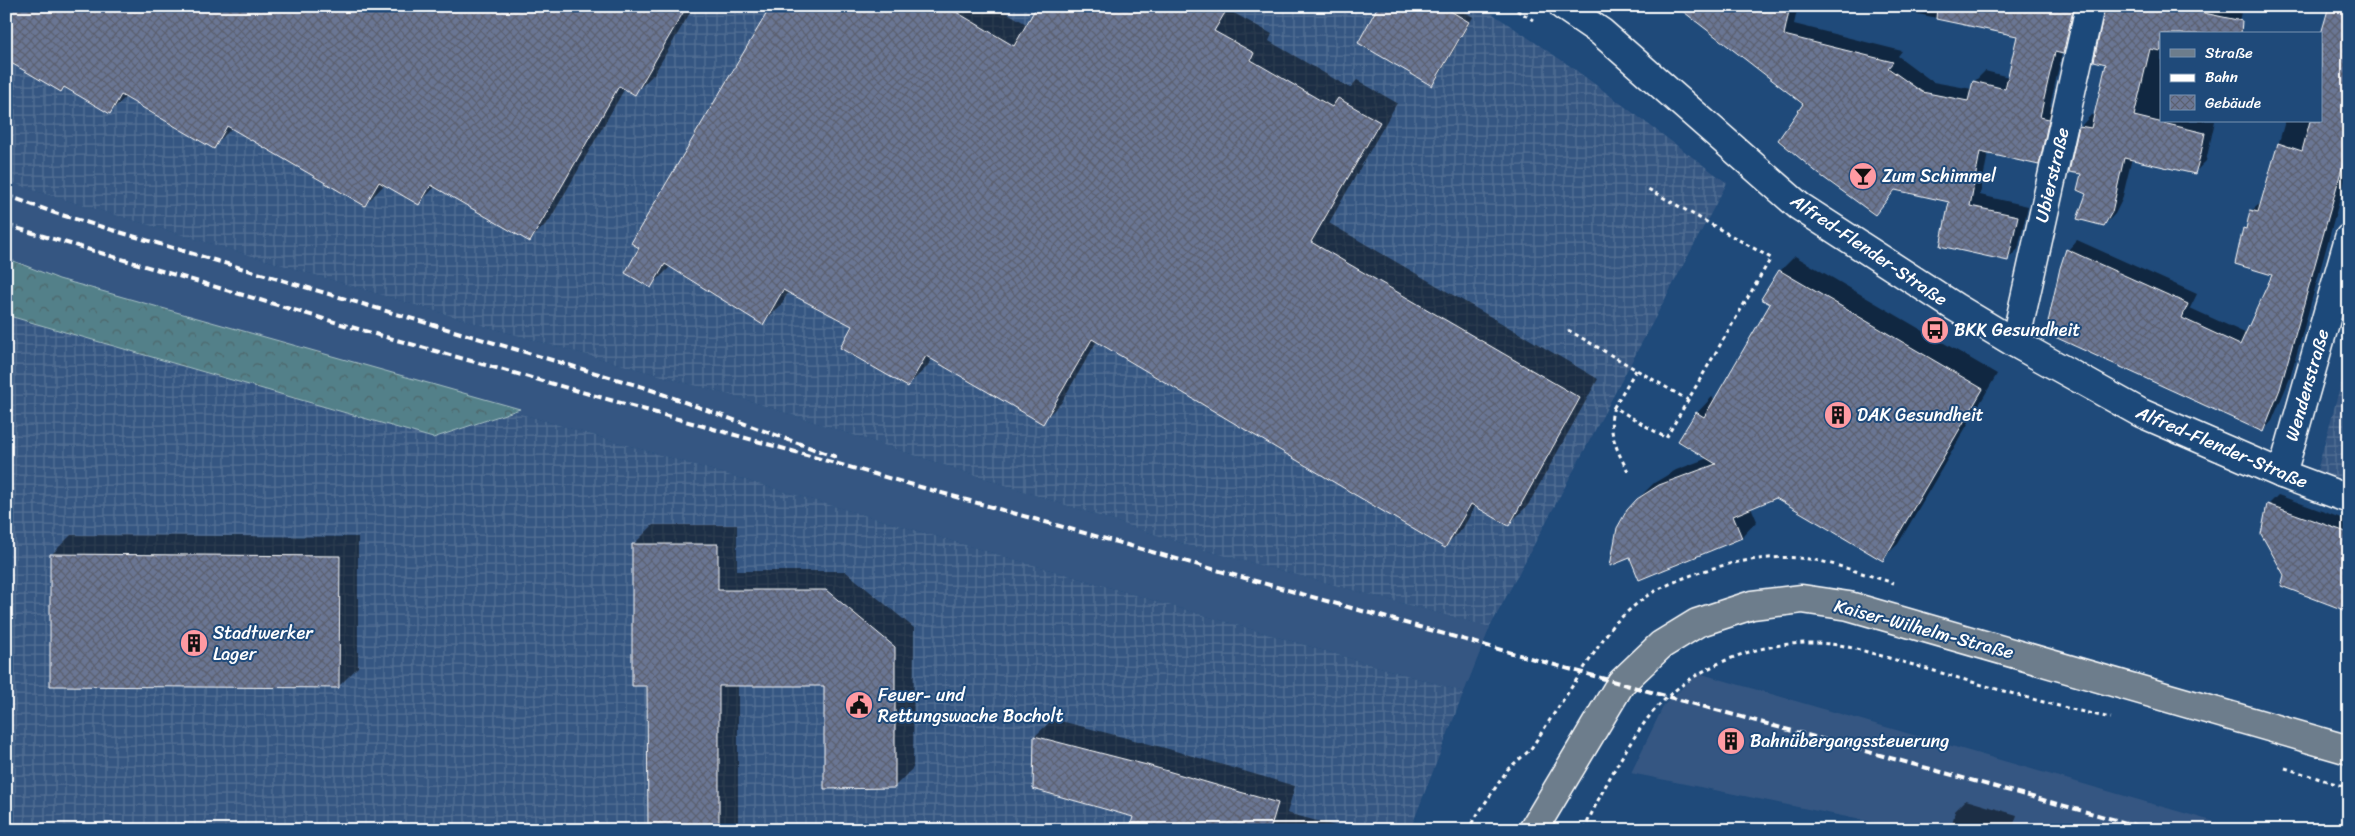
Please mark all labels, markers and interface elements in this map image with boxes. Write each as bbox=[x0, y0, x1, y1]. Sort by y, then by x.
legend bbox=[2160, 32, 2322, 122]
text: Straße bbox=[2205, 40, 2253, 66]
text: Bahn bbox=[2205, 64, 2238, 90]
text: Gebäude bbox=[2205, 90, 2261, 116]
street label: Ubierstraße bbox=[2026, 124, 2078, 226]
place label: Zum Schimmel bbox=[1882, 160, 1997, 192]
bar icon: Zum Schimmel bbox=[1848, 161, 1878, 191]
street label: Alfred-Flender-Straße bbox=[1783, 185, 1954, 315]
place label: BKK Gesundheit bbox=[1954, 314, 2080, 346]
bus stop icon: BKK Gesundheit bbox=[1920, 315, 1950, 345]
street label: Wendenstraße bbox=[2276, 325, 2338, 445]
street label: Alfred-Flender-Straße bbox=[2130, 396, 2313, 498]
place label: DAK Gesundheit bbox=[1857, 399, 1984, 431]
building icon: DAK Gesundheit bbox=[1823, 400, 1853, 430]
street label: Kaiser-Wilhelm-Straße bbox=[1831, 590, 2017, 668]
place label: Stadtwerker Lager bbox=[213, 617, 314, 670]
building icon: Stadtwerker Lager bbox=[179, 628, 209, 658]
place label: Feuer- und Rettungswache Bocholt bbox=[878, 679, 1064, 732]
public building icon: Feuer- und Rettungswache Bocholt bbox=[844, 690, 874, 720]
place label: Bahnübergangssteuerung bbox=[1750, 725, 1949, 757]
building icon: Bahnübergangssteuerung bbox=[1716, 726, 1746, 756]

